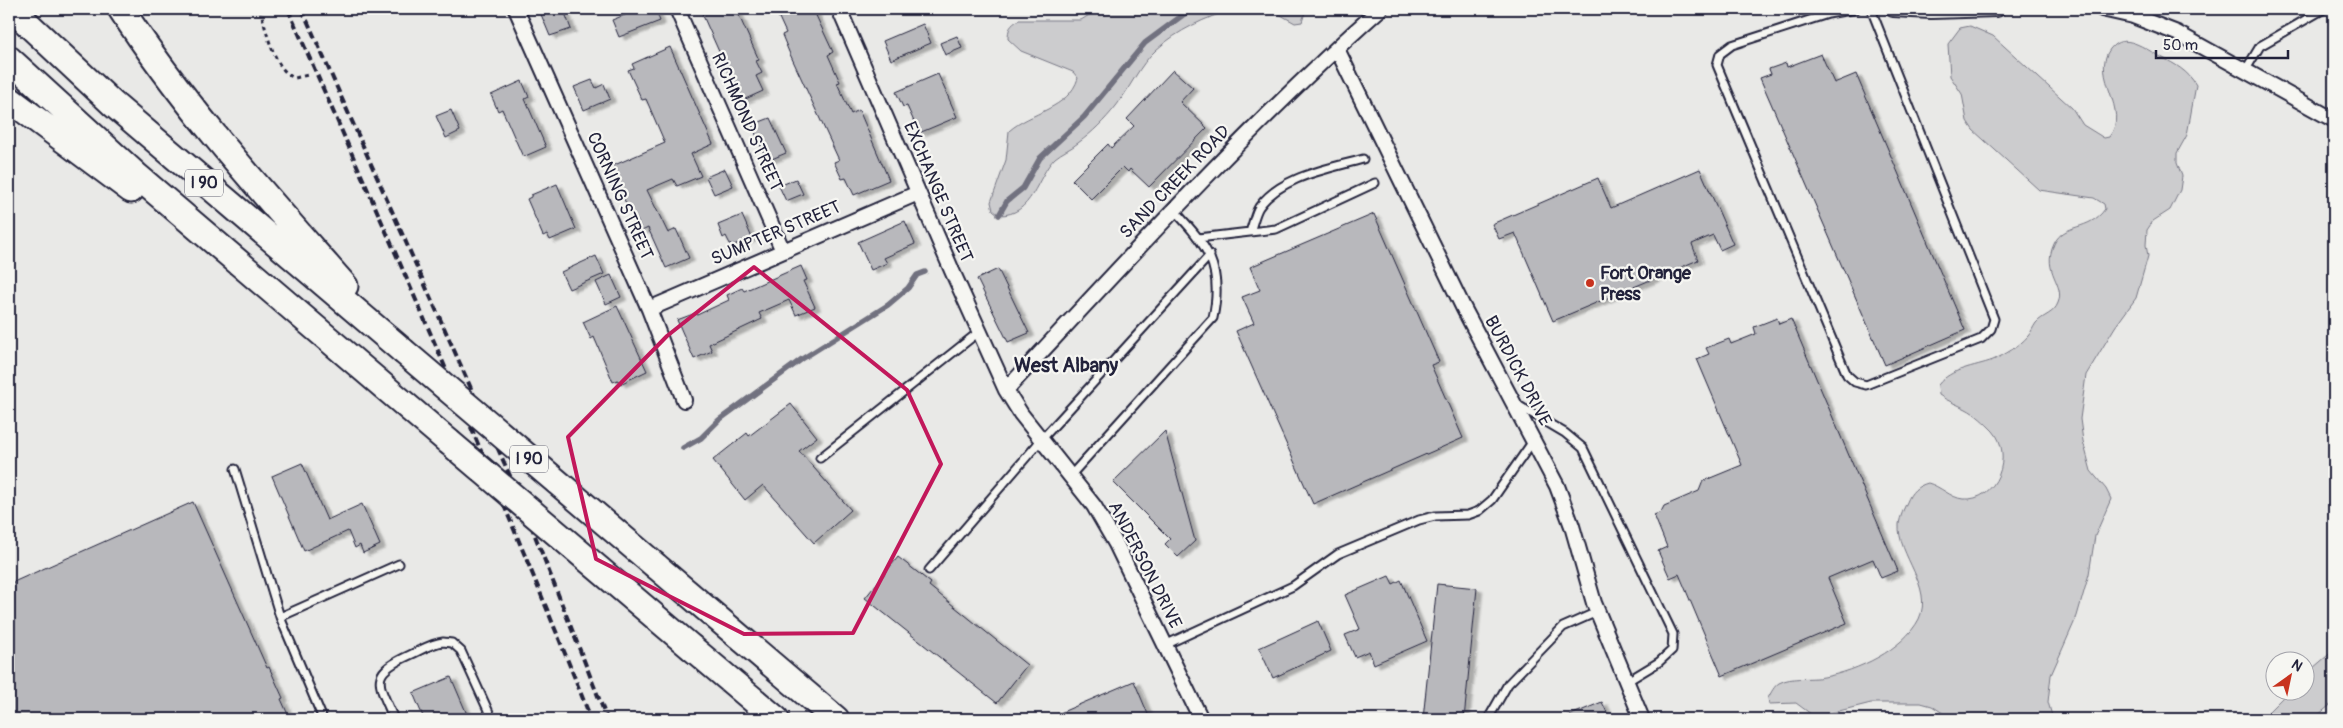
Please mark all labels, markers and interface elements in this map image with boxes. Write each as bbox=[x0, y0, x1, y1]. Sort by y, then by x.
scale bar bbox=[2156, 28, 2288, 60]
text: 50 m bbox=[2163, 36, 2198, 55]
street label: RICHMOND STREET bbox=[706, 49, 788, 195]
street label: EXCHANGE STREET bbox=[898, 118, 978, 266]
street label: SAND CREEK ROAD bbox=[1115, 120, 1235, 244]
street label: CORNING STREET bbox=[582, 129, 658, 263]
road number: I 90 bbox=[185, 170, 223, 197]
street label: SUMPTER STREET bbox=[708, 195, 844, 271]
place label: Fort Orange Press bbox=[1600, 262, 1692, 306]
marker: Fort Orange Press bbox=[1584, 277, 1596, 289]
street label: BURDICK DRIVE bbox=[1479, 312, 1557, 430]
district label: West Albany bbox=[1014, 353, 1118, 378]
road number: I 90 bbox=[510, 446, 548, 472]
street label: ANDERSON DRIVE bbox=[1103, 497, 1187, 633]
north arrow bbox=[2266, 650, 2316, 700]
text: N bbox=[2288, 656, 2305, 675]

